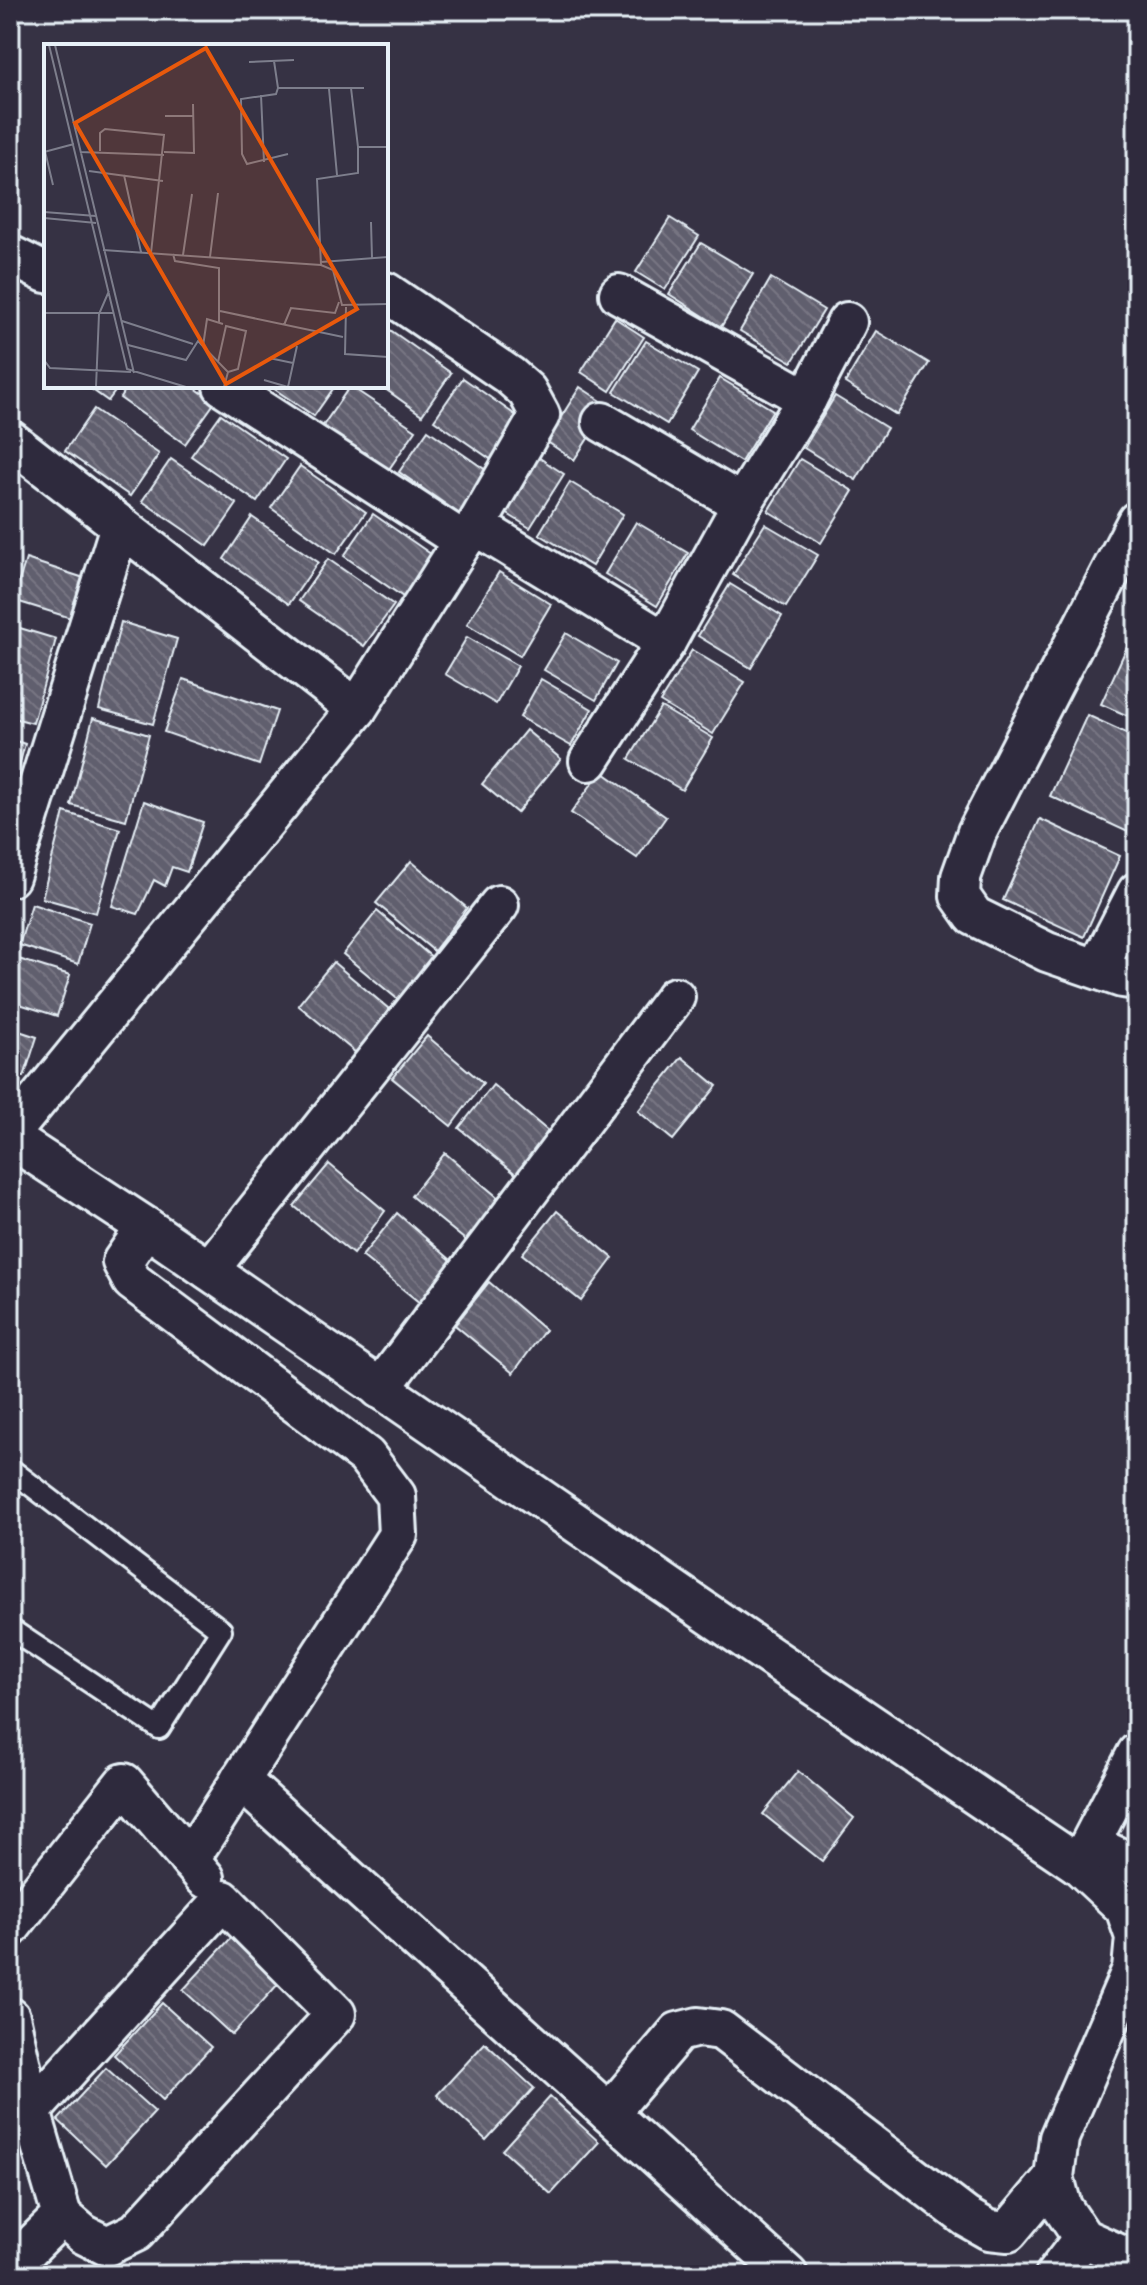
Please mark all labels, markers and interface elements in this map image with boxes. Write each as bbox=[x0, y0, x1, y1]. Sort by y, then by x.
inset map bbox=[44, 44, 388, 388]

